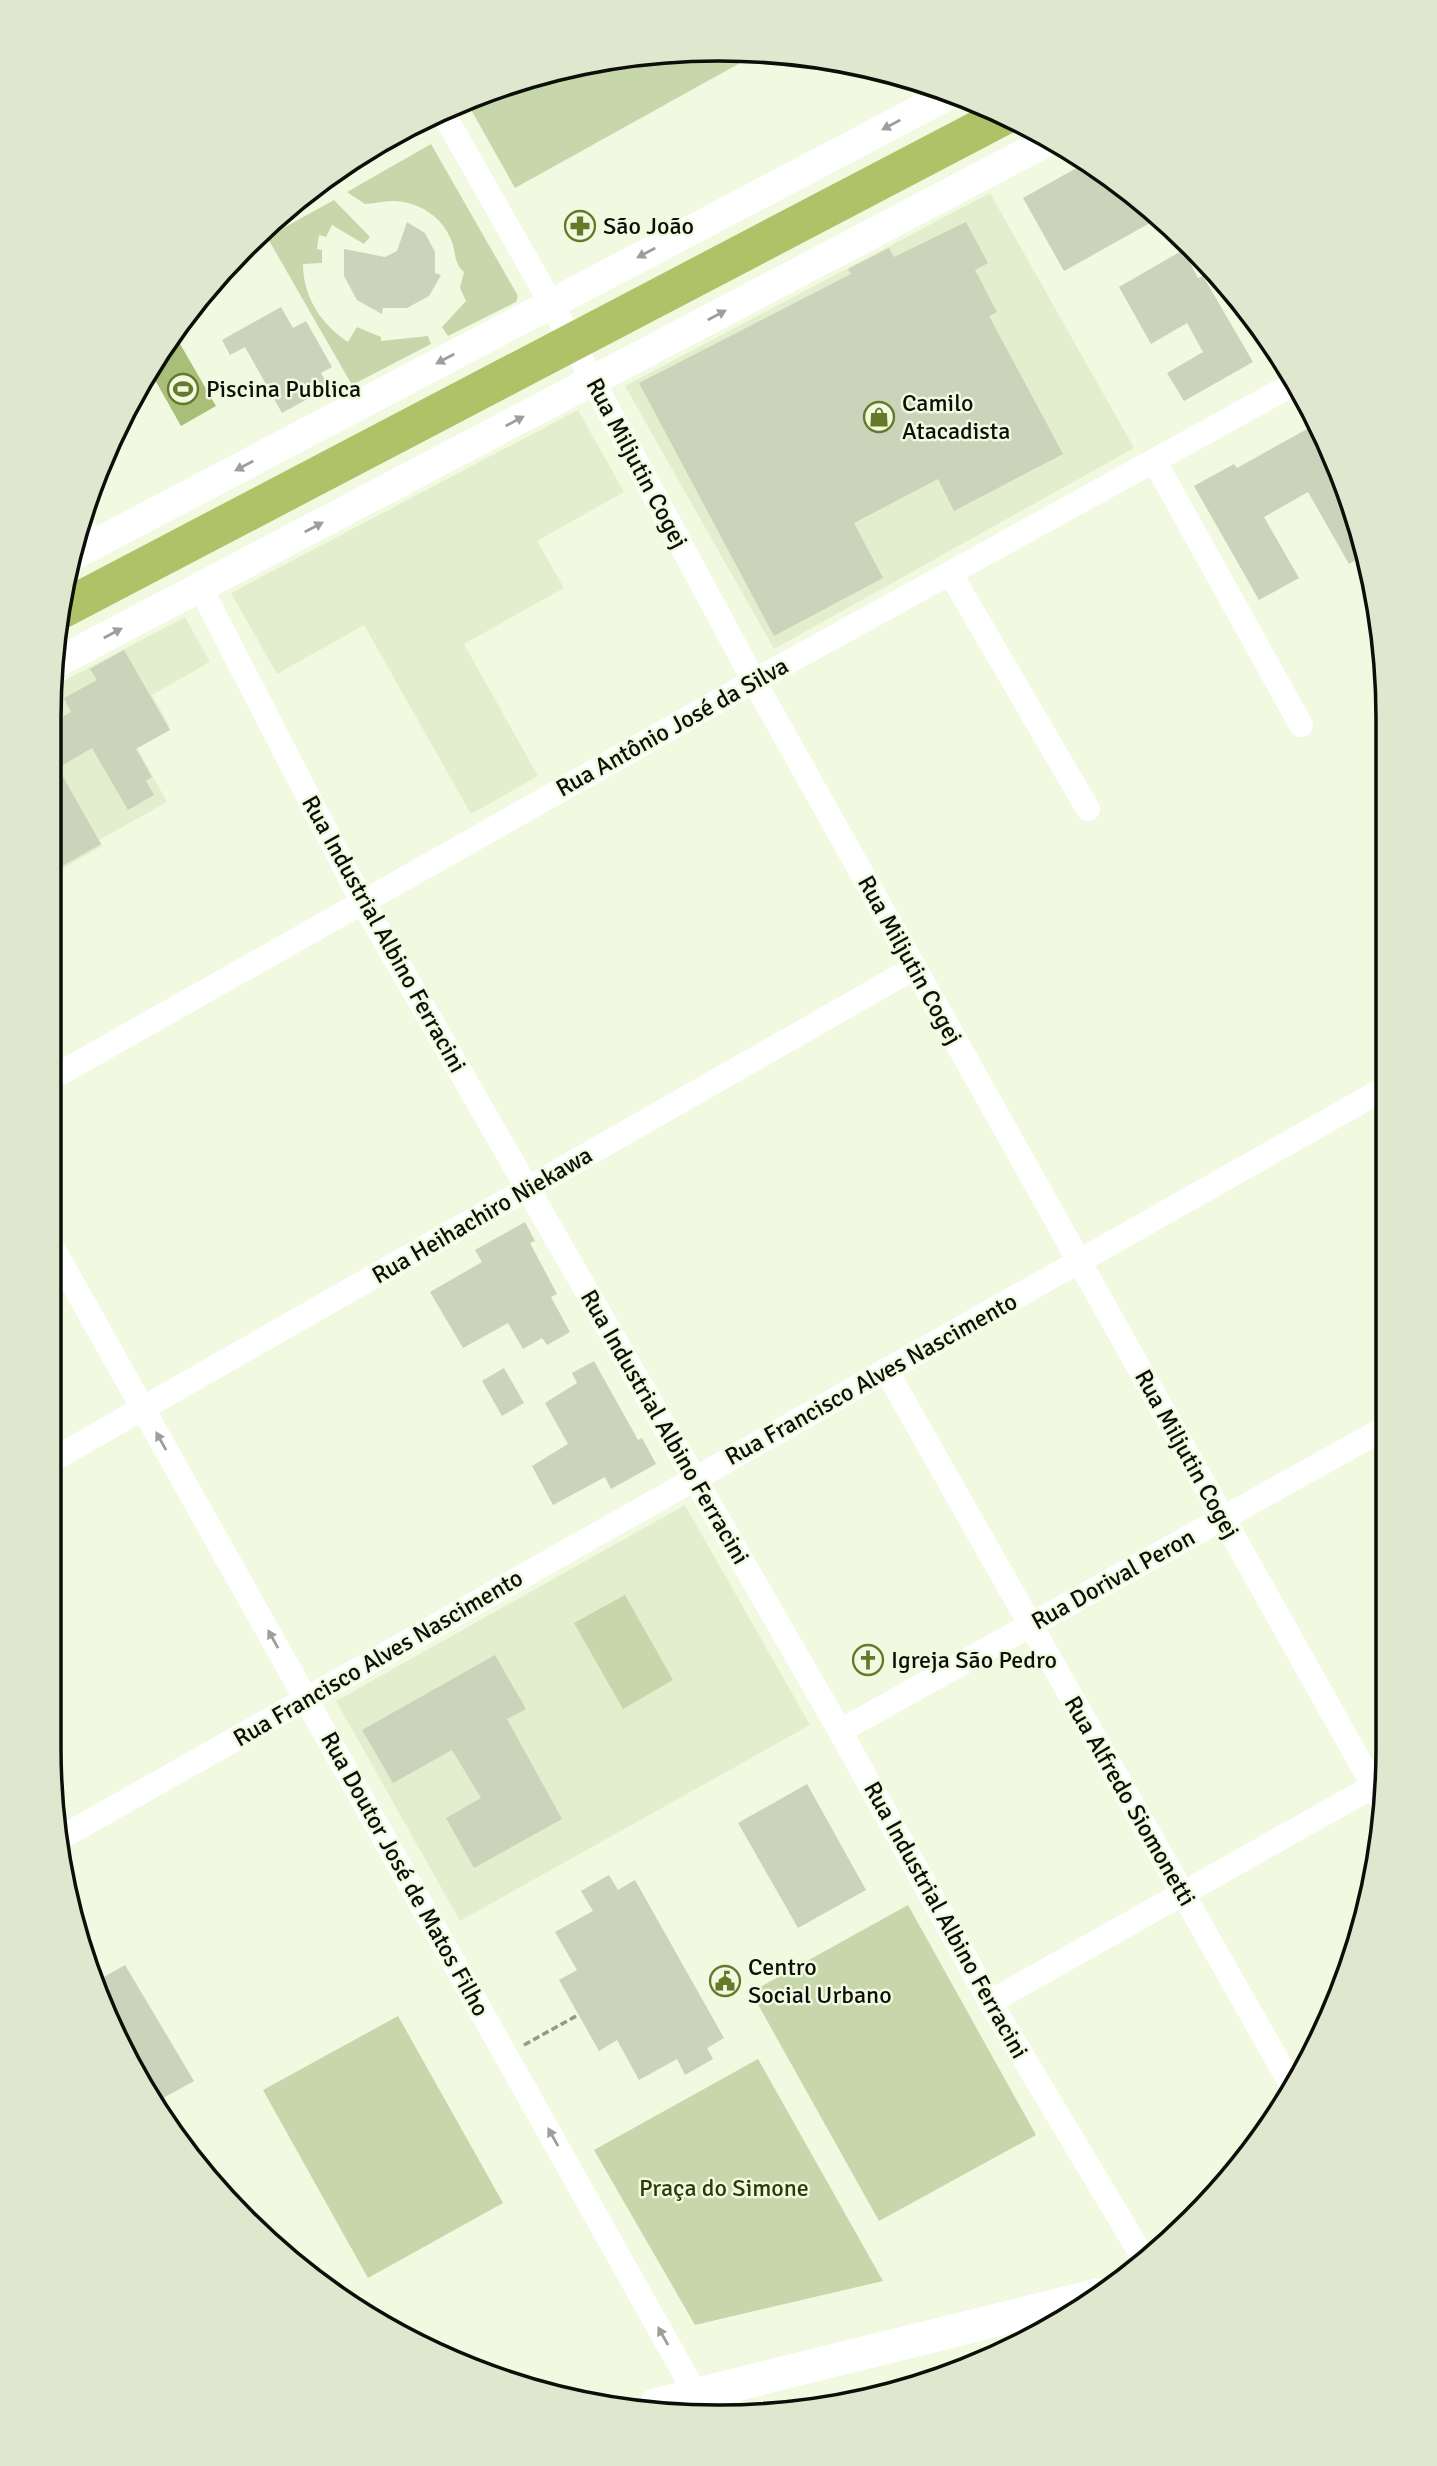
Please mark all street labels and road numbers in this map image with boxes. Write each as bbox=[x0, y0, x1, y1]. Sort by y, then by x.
street label: Rua Miljutin Cogej bbox=[579, 373, 695, 553]
street label: Rua Antônio José da Silva bbox=[551, 651, 793, 803]
street label: Rua Industrial Albino Ferracini bbox=[295, 790, 473, 1078]
street label: Rua Miljutin Cogej bbox=[851, 870, 969, 1050]
street label: Rua Heihachiro Niekawa bbox=[367, 1140, 597, 1290]
street label: Rua Industrial Albino Ferracini bbox=[574, 1284, 756, 1570]
street label: Rua Francisco Alves Nascimento bbox=[720, 1286, 1022, 1472]
street label: Rua Miljutin Cogej bbox=[1128, 1364, 1246, 1544]
street label: Rua Dorival Peron bbox=[1026, 1522, 1200, 1636]
street label: Rua Francisco Alves Nascimento bbox=[228, 1563, 528, 1753]
street label: Rua Alfredo Siomonetti bbox=[1058, 1691, 1202, 1911]
street label: Rua Doutor José de Matos Filho bbox=[314, 1726, 496, 2022]
street label: Rua Industrial Albino Ferracini bbox=[857, 1776, 1035, 2064]

